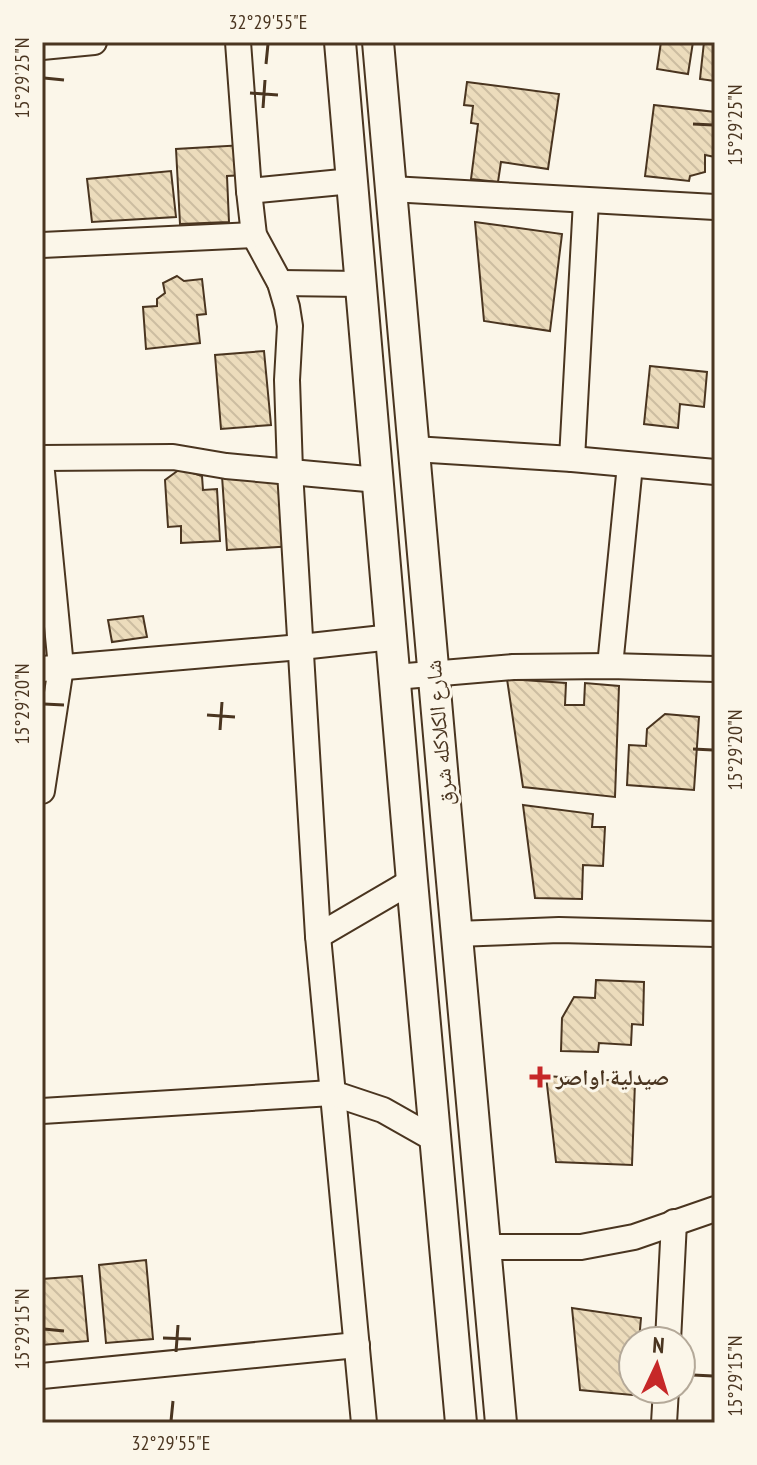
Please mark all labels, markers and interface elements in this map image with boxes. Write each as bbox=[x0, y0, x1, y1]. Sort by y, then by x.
text: 32°29'55"E bbox=[229, 9, 307, 35]
text: 15°29'25"N bbox=[9, 38, 35, 118]
text: 15°29'25"N bbox=[722, 85, 748, 165]
street label: شارع الكلاكله شرق bbox=[419, 659, 459, 807]
text: 15°29'20"N bbox=[9, 664, 35, 744]
text: 15°29'20"N bbox=[722, 710, 748, 790]
place label: صيدلية اواصر bbox=[555, 1063, 669, 1091]
marker: صيدلية اواصر bbox=[531, 1068, 549, 1086]
text: 15°29'15"N bbox=[9, 1289, 35, 1369]
north arrow bbox=[617, 1325, 697, 1405]
text: N bbox=[651, 1331, 665, 1359]
text: 15°29'15"N bbox=[722, 1336, 748, 1416]
text: 32°29'55"E bbox=[132, 1430, 210, 1456]

